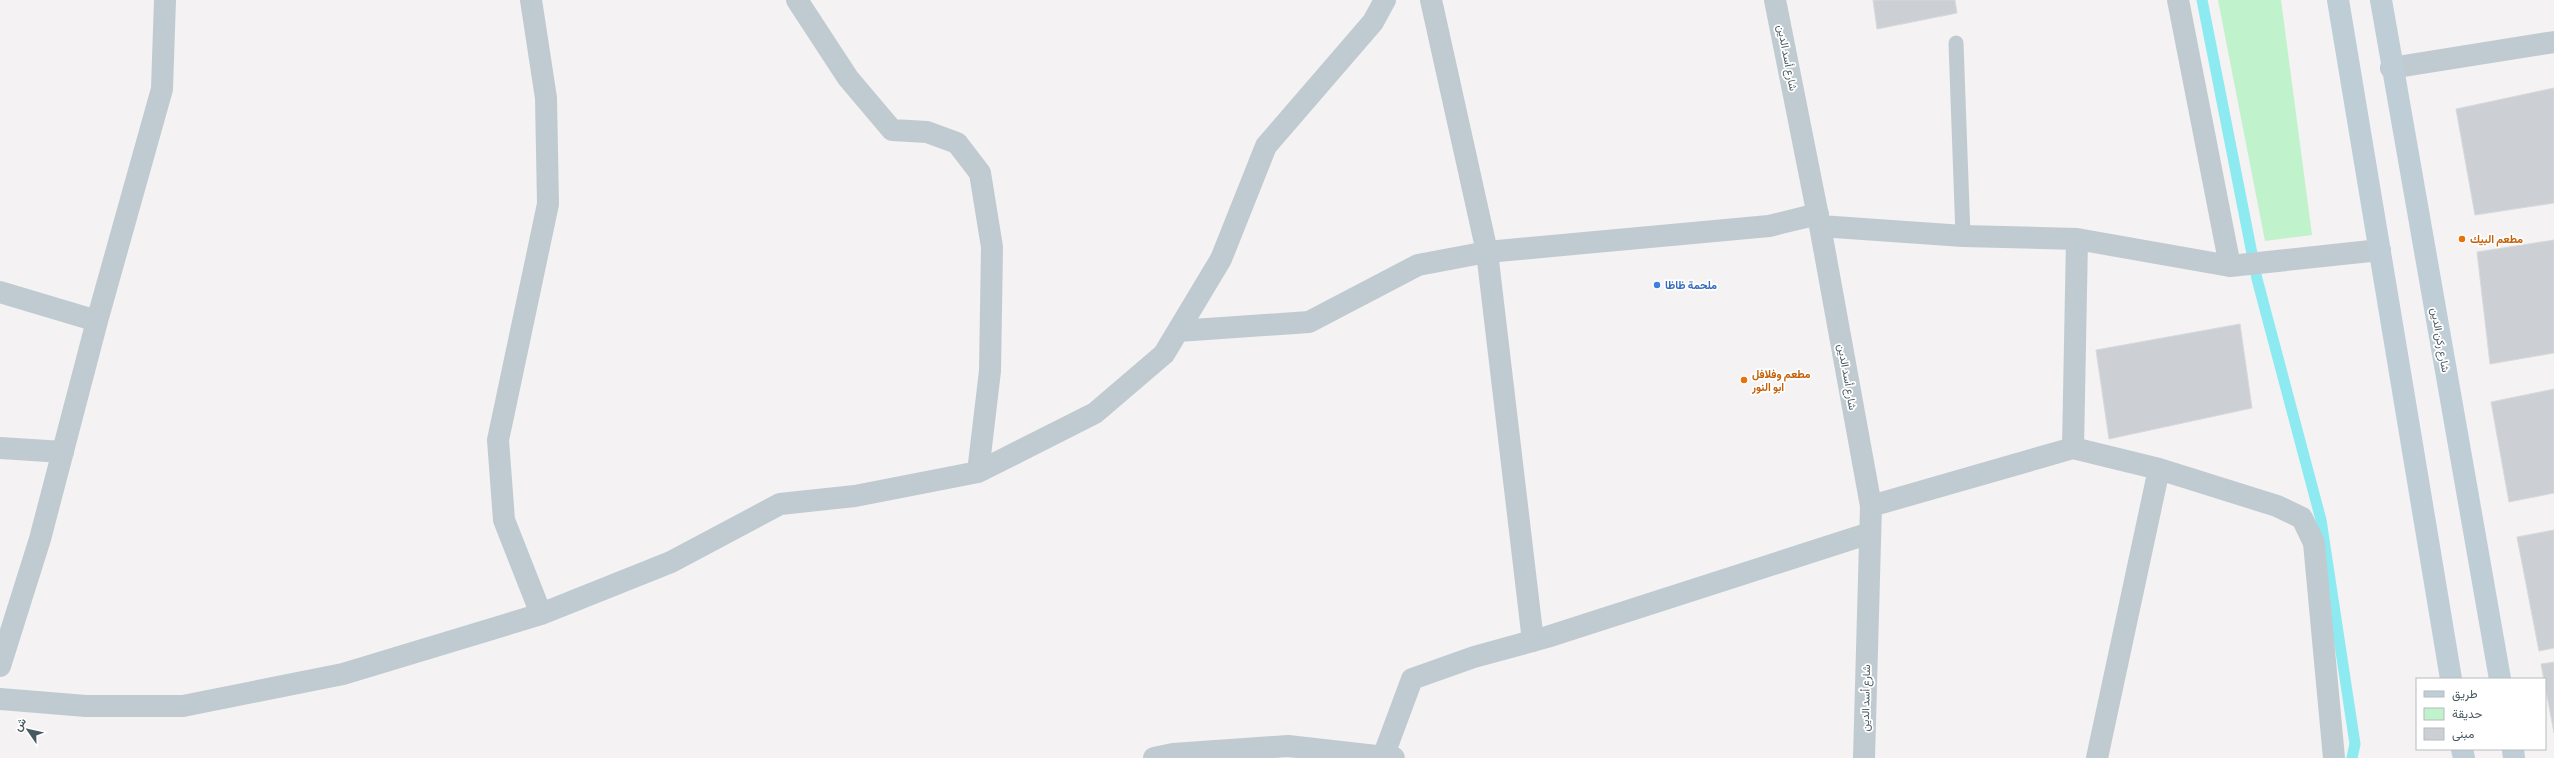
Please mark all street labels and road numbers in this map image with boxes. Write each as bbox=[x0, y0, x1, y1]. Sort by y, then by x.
street label: شارع أسد الدين bbox=[1773, 24, 1801, 93]
street label: شارع ركن الدين bbox=[2427, 306, 2453, 374]
street label: شارع أسد الدين bbox=[1834, 343, 1860, 412]
street label: شارع أسد الدين bbox=[1858, 664, 1874, 732]

